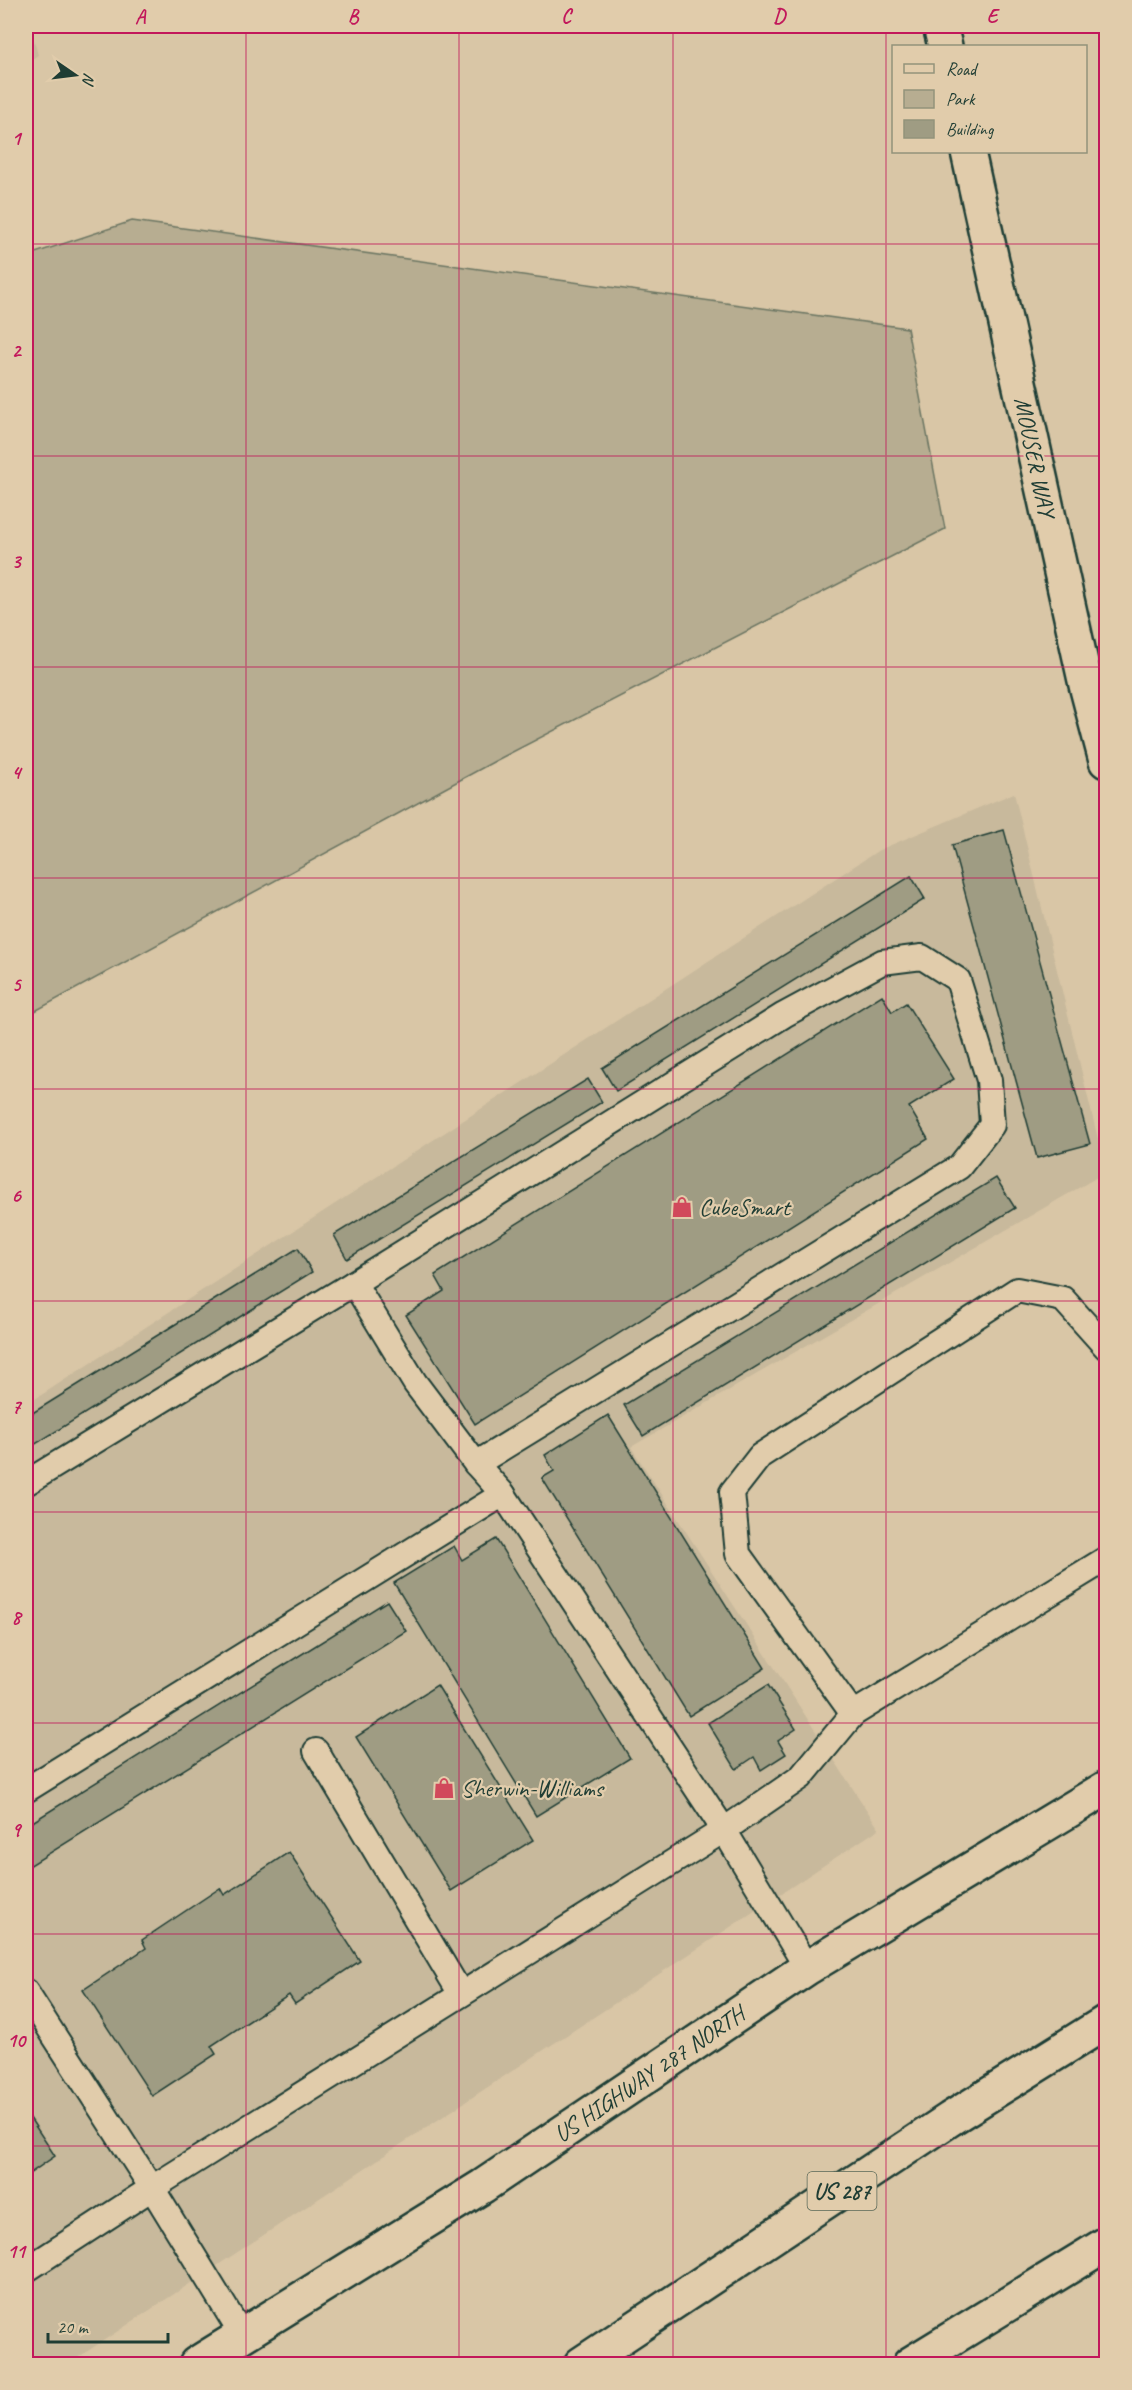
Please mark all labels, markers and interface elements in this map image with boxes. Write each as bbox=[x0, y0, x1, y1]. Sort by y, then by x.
text: A bbox=[135, 4, 147, 29]
text: B bbox=[348, 4, 360, 29]
text: C bbox=[561, 4, 573, 29]
text: D bbox=[773, 4, 787, 29]
text: E bbox=[987, 4, 1001, 29]
north arrow bbox=[45, 45, 105, 105]
legend bbox=[892, 45, 1087, 153]
text: Road bbox=[946, 58, 979, 80]
text: N bbox=[77, 71, 99, 89]
text: Park bbox=[946, 88, 976, 110]
text: Building bbox=[946, 118, 995, 140]
text: 1 bbox=[12, 126, 23, 151]
text: 2 bbox=[12, 338, 23, 363]
street label: MOUSER WAY bbox=[1008, 394, 1063, 524]
text: 3 bbox=[12, 549, 23, 574]
text: 4 bbox=[12, 760, 24, 785]
text: 5 bbox=[12, 972, 23, 997]
text: 6 bbox=[11, 1183, 22, 1208]
place label: CubeSmart bbox=[699, 1192, 792, 1222]
shop icon: CubeSmart bbox=[670, 1195, 694, 1219]
text: 7 bbox=[12, 1394, 23, 1419]
text: 8 bbox=[12, 1605, 24, 1630]
place label: Sherwin-Williams bbox=[461, 1773, 606, 1803]
shop icon: Sherwin-Williams bbox=[432, 1776, 456, 1800]
text: 9 bbox=[12, 1817, 23, 1842]
street label: US HIGHWAY 287 NORTH bbox=[548, 1997, 754, 2149]
text: 10 bbox=[7, 2028, 27, 2053]
road number: US 287 bbox=[808, 2172, 876, 2210]
text: 11 bbox=[7, 2239, 27, 2264]
scale bar bbox=[48, 2306, 168, 2344]
text: 20 m bbox=[57, 2316, 90, 2338]

